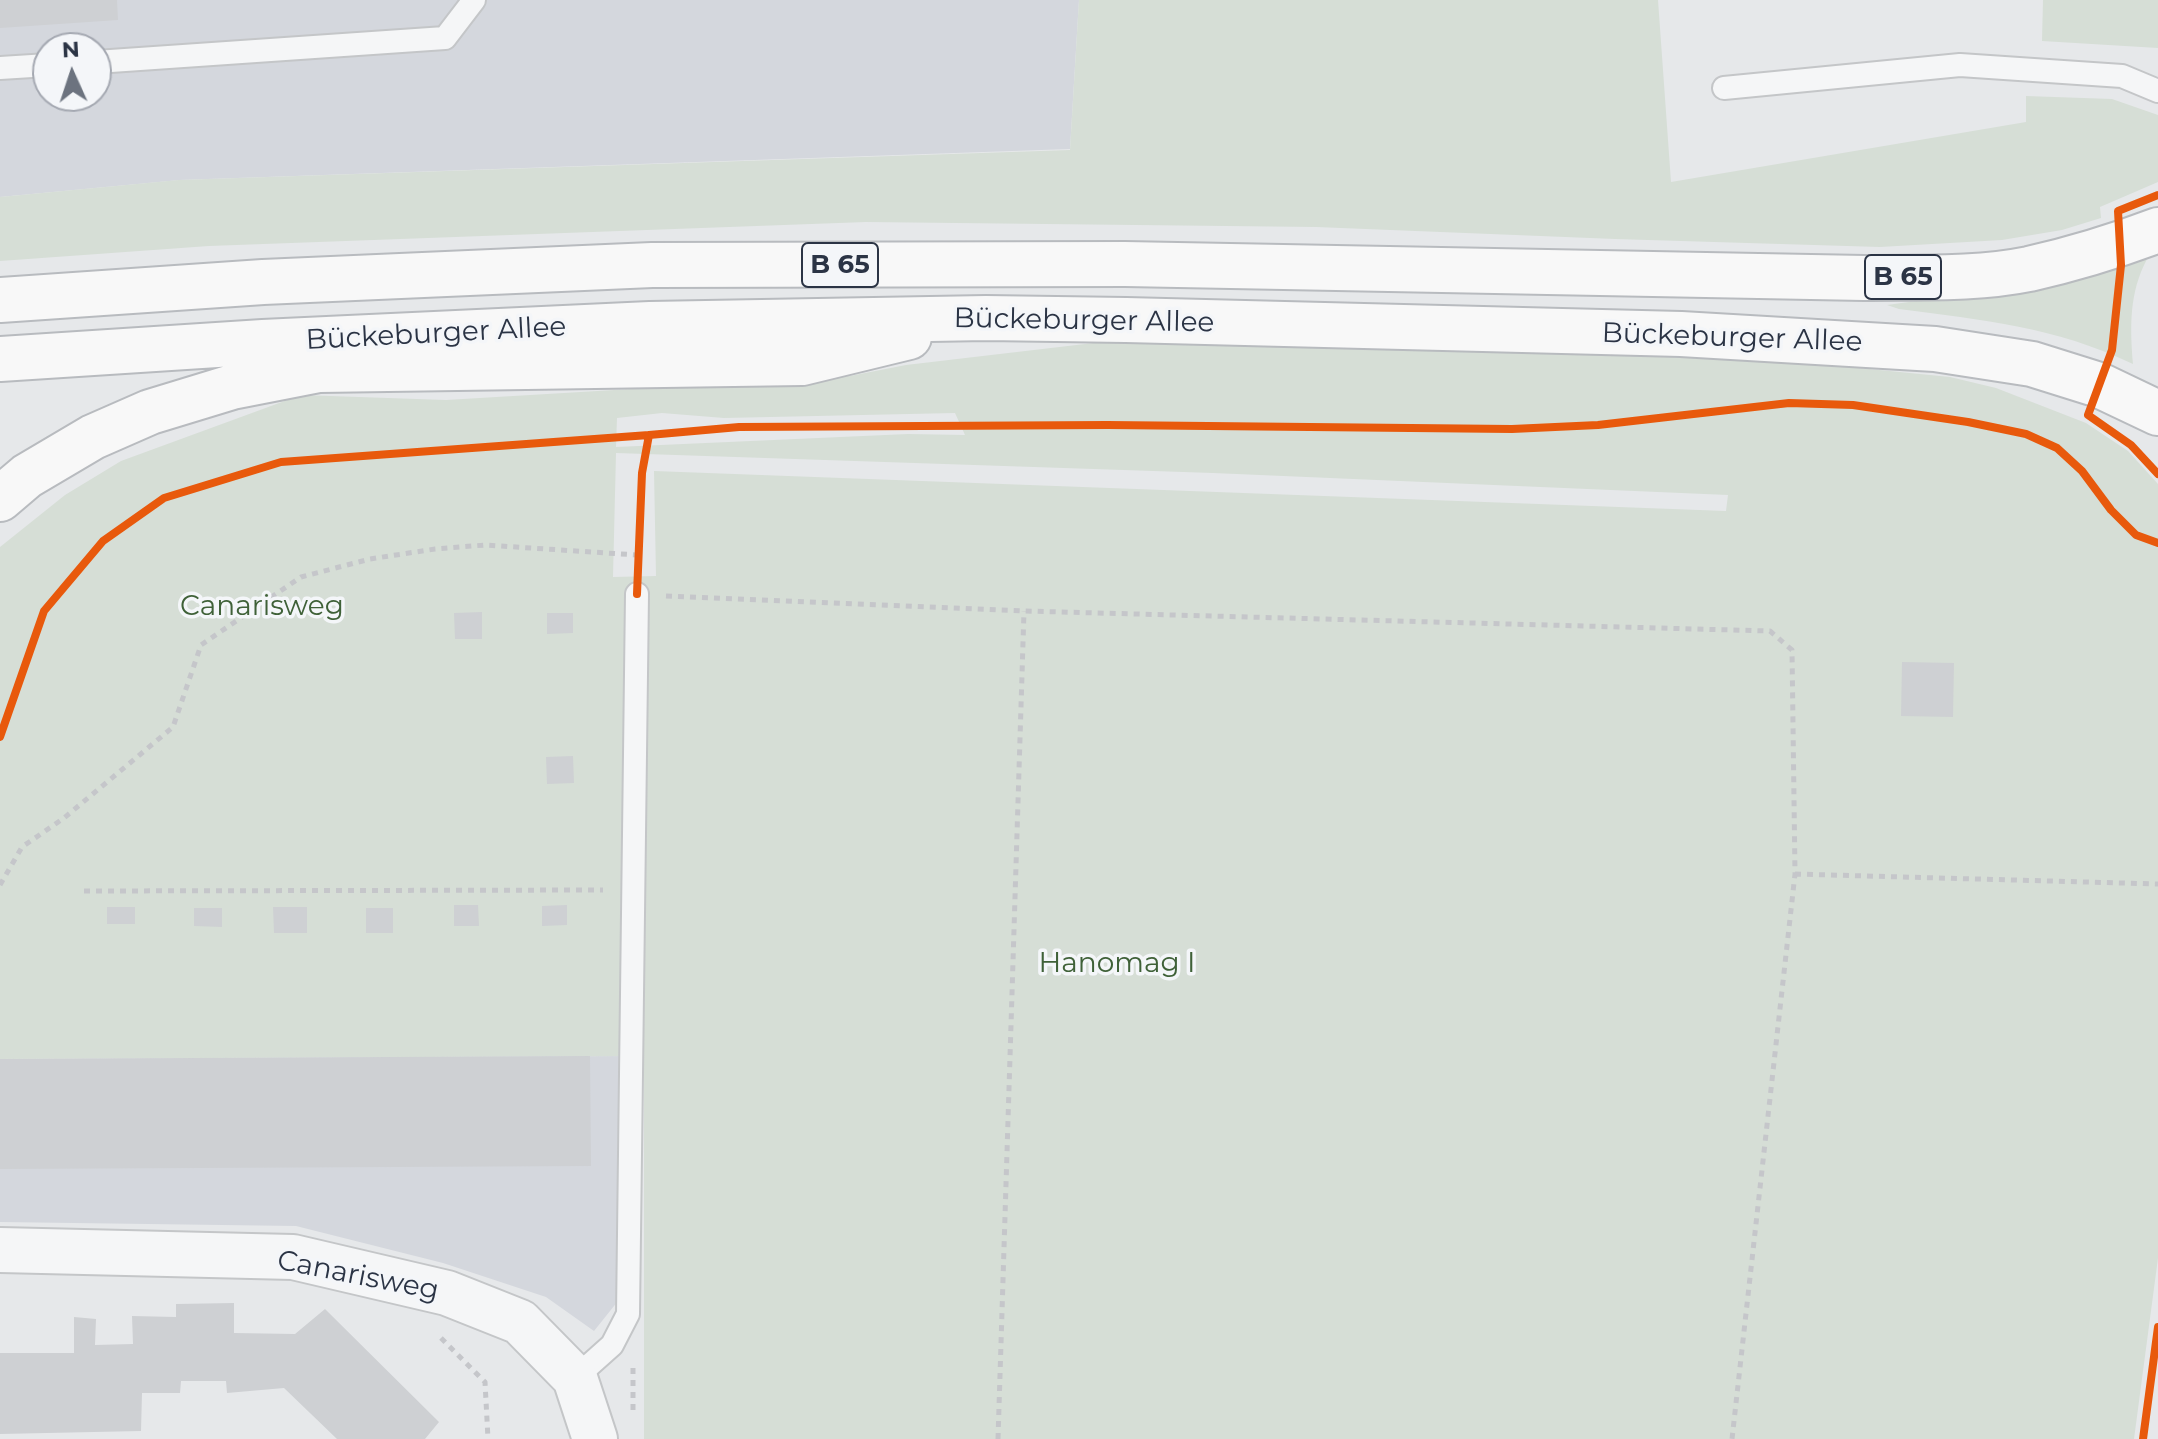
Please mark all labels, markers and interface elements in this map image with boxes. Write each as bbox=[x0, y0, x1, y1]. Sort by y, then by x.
north arrow bbox=[32, 32, 112, 112]
text: N bbox=[61, 36, 80, 63]
road number: B 65 bbox=[802, 243, 878, 287]
road number: B 65 bbox=[1865, 255, 1941, 299]
street label: Bückeburger Allee bbox=[953, 302, 1215, 340]
street label: Bückeburger Allee bbox=[305, 310, 567, 358]
street label: Bückeburger Allee bbox=[1601, 317, 1863, 359]
park label: Canarisweg bbox=[180, 590, 344, 624]
park label: Hanomag I bbox=[1039, 947, 1195, 981]
street label: Canarisweg bbox=[274, 1244, 442, 1308]

